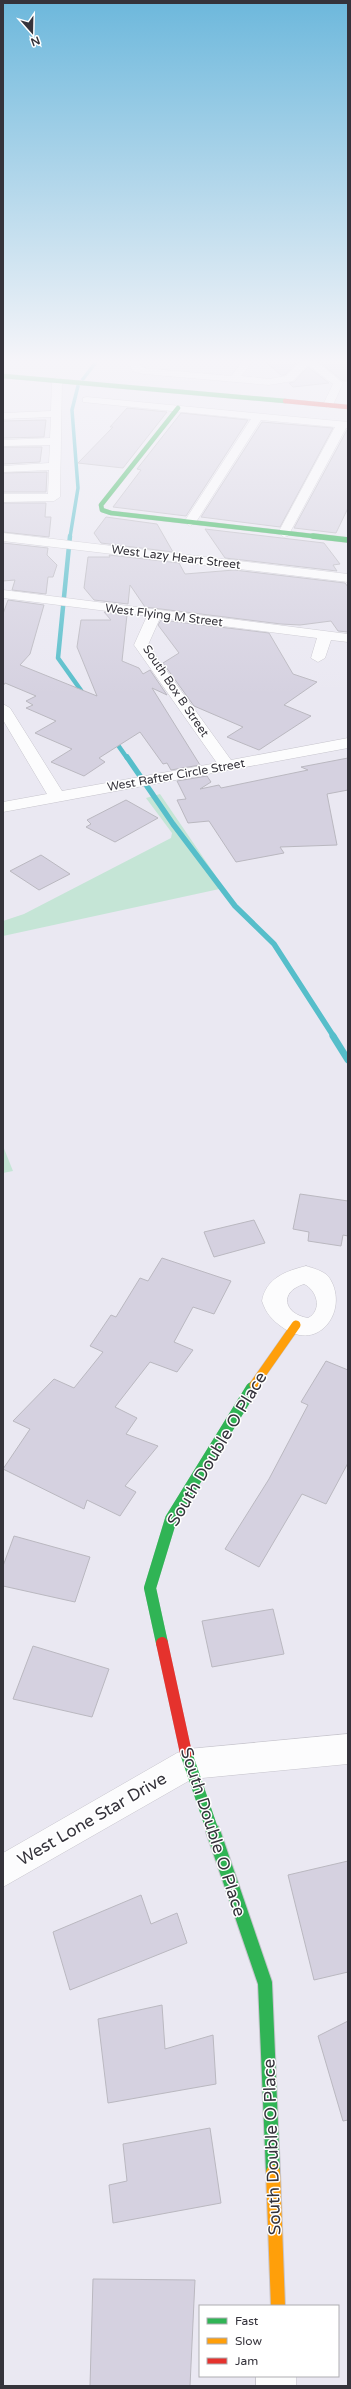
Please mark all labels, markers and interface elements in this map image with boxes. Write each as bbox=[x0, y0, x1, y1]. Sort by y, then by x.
north arrow bbox=[12, 12, 52, 52]
text: N bbox=[29, 33, 42, 49]
street label: West Lazy Heart Street bbox=[111, 542, 242, 572]
street label: West Flying M Street bbox=[104, 601, 224, 629]
street label: South Box B Street bbox=[140, 642, 212, 740]
street label: West Rafter Circle Street bbox=[106, 756, 246, 794]
street label: South Double O Place bbox=[163, 1368, 271, 1530]
street label: South Double O Place bbox=[176, 1745, 250, 1919]
street label: West Lone Star Drive bbox=[14, 1768, 170, 1870]
street label: South Double O Place bbox=[258, 2058, 286, 2236]
legend bbox=[199, 2305, 339, 2377]
text: Fast bbox=[235, 2314, 259, 2328]
text: Slow bbox=[235, 2334, 262, 2348]
text: Jam bbox=[235, 2354, 258, 2368]

